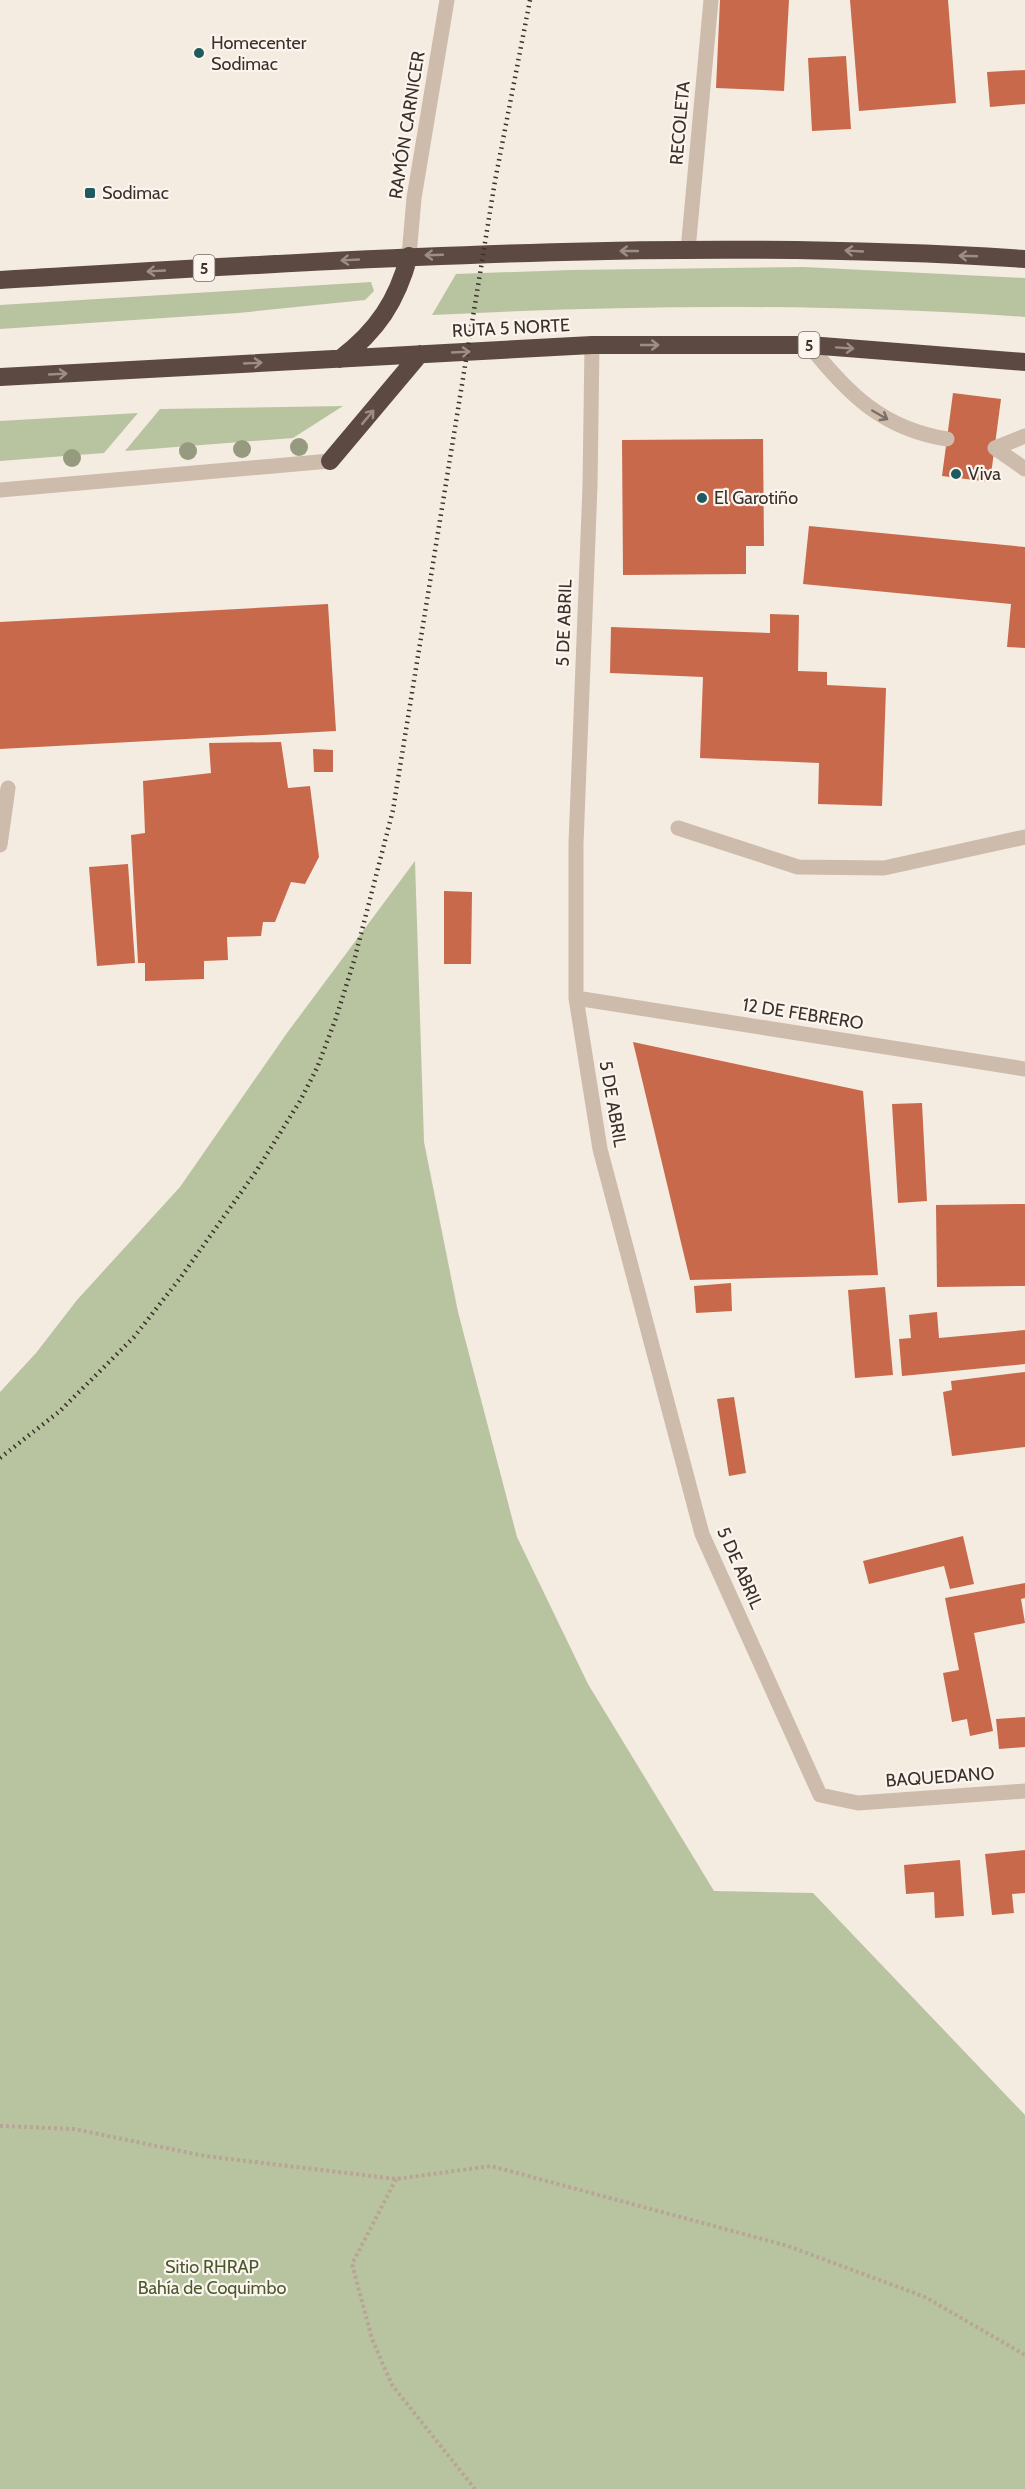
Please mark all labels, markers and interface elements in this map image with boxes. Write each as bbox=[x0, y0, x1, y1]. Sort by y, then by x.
place label: Homecenter Sodimac bbox=[211, 32, 307, 75]
marker: Homecenter Sodimac bbox=[192, 46, 206, 60]
street label: RAMÓN CARNICER bbox=[384, 49, 430, 200]
street label: RECOLETA bbox=[665, 80, 695, 166]
place label: Sodimac bbox=[102, 182, 169, 204]
marker: Sodimac bbox=[83, 186, 97, 200]
one-way arrow bbox=[620, 245, 640, 257]
one-way arrow bbox=[844, 246, 864, 257]
one-way arrow bbox=[425, 250, 445, 261]
one-way arrow bbox=[959, 251, 979, 262]
one-way arrow bbox=[341, 254, 361, 265]
road number: 5 bbox=[194, 255, 214, 281]
one-way arrow bbox=[146, 266, 166, 277]
street label: RUTA 5 NORTE bbox=[451, 314, 571, 342]
road number: 5 bbox=[798, 332, 820, 358]
one-way arrow bbox=[640, 339, 660, 351]
one-way arrow bbox=[834, 343, 854, 354]
one-way arrow bbox=[451, 346, 471, 357]
one-way arrow bbox=[243, 358, 263, 369]
one-way arrow bbox=[48, 369, 68, 380]
one-way arrow bbox=[361, 409, 374, 425]
one-way arrow bbox=[871, 409, 888, 421]
place label: Viva bbox=[968, 463, 1001, 485]
marker: Viva bbox=[949, 467, 963, 481]
place label: El Garotiño bbox=[714, 487, 798, 509]
marker: El Garotiño bbox=[695, 491, 709, 505]
street label: 5 DE ABRIL bbox=[551, 579, 577, 667]
street label: 12 DE FEBRERO bbox=[741, 994, 865, 1034]
street label: 5 DE ABRIL bbox=[595, 1059, 631, 1149]
street label: 5 DE ABRIL bbox=[712, 1524, 768, 1612]
street label: BAQUEDANO bbox=[885, 1762, 995, 1792]
park label: Sitio RHRAP Bahía de Coquimbo bbox=[138, 2256, 286, 2299]

